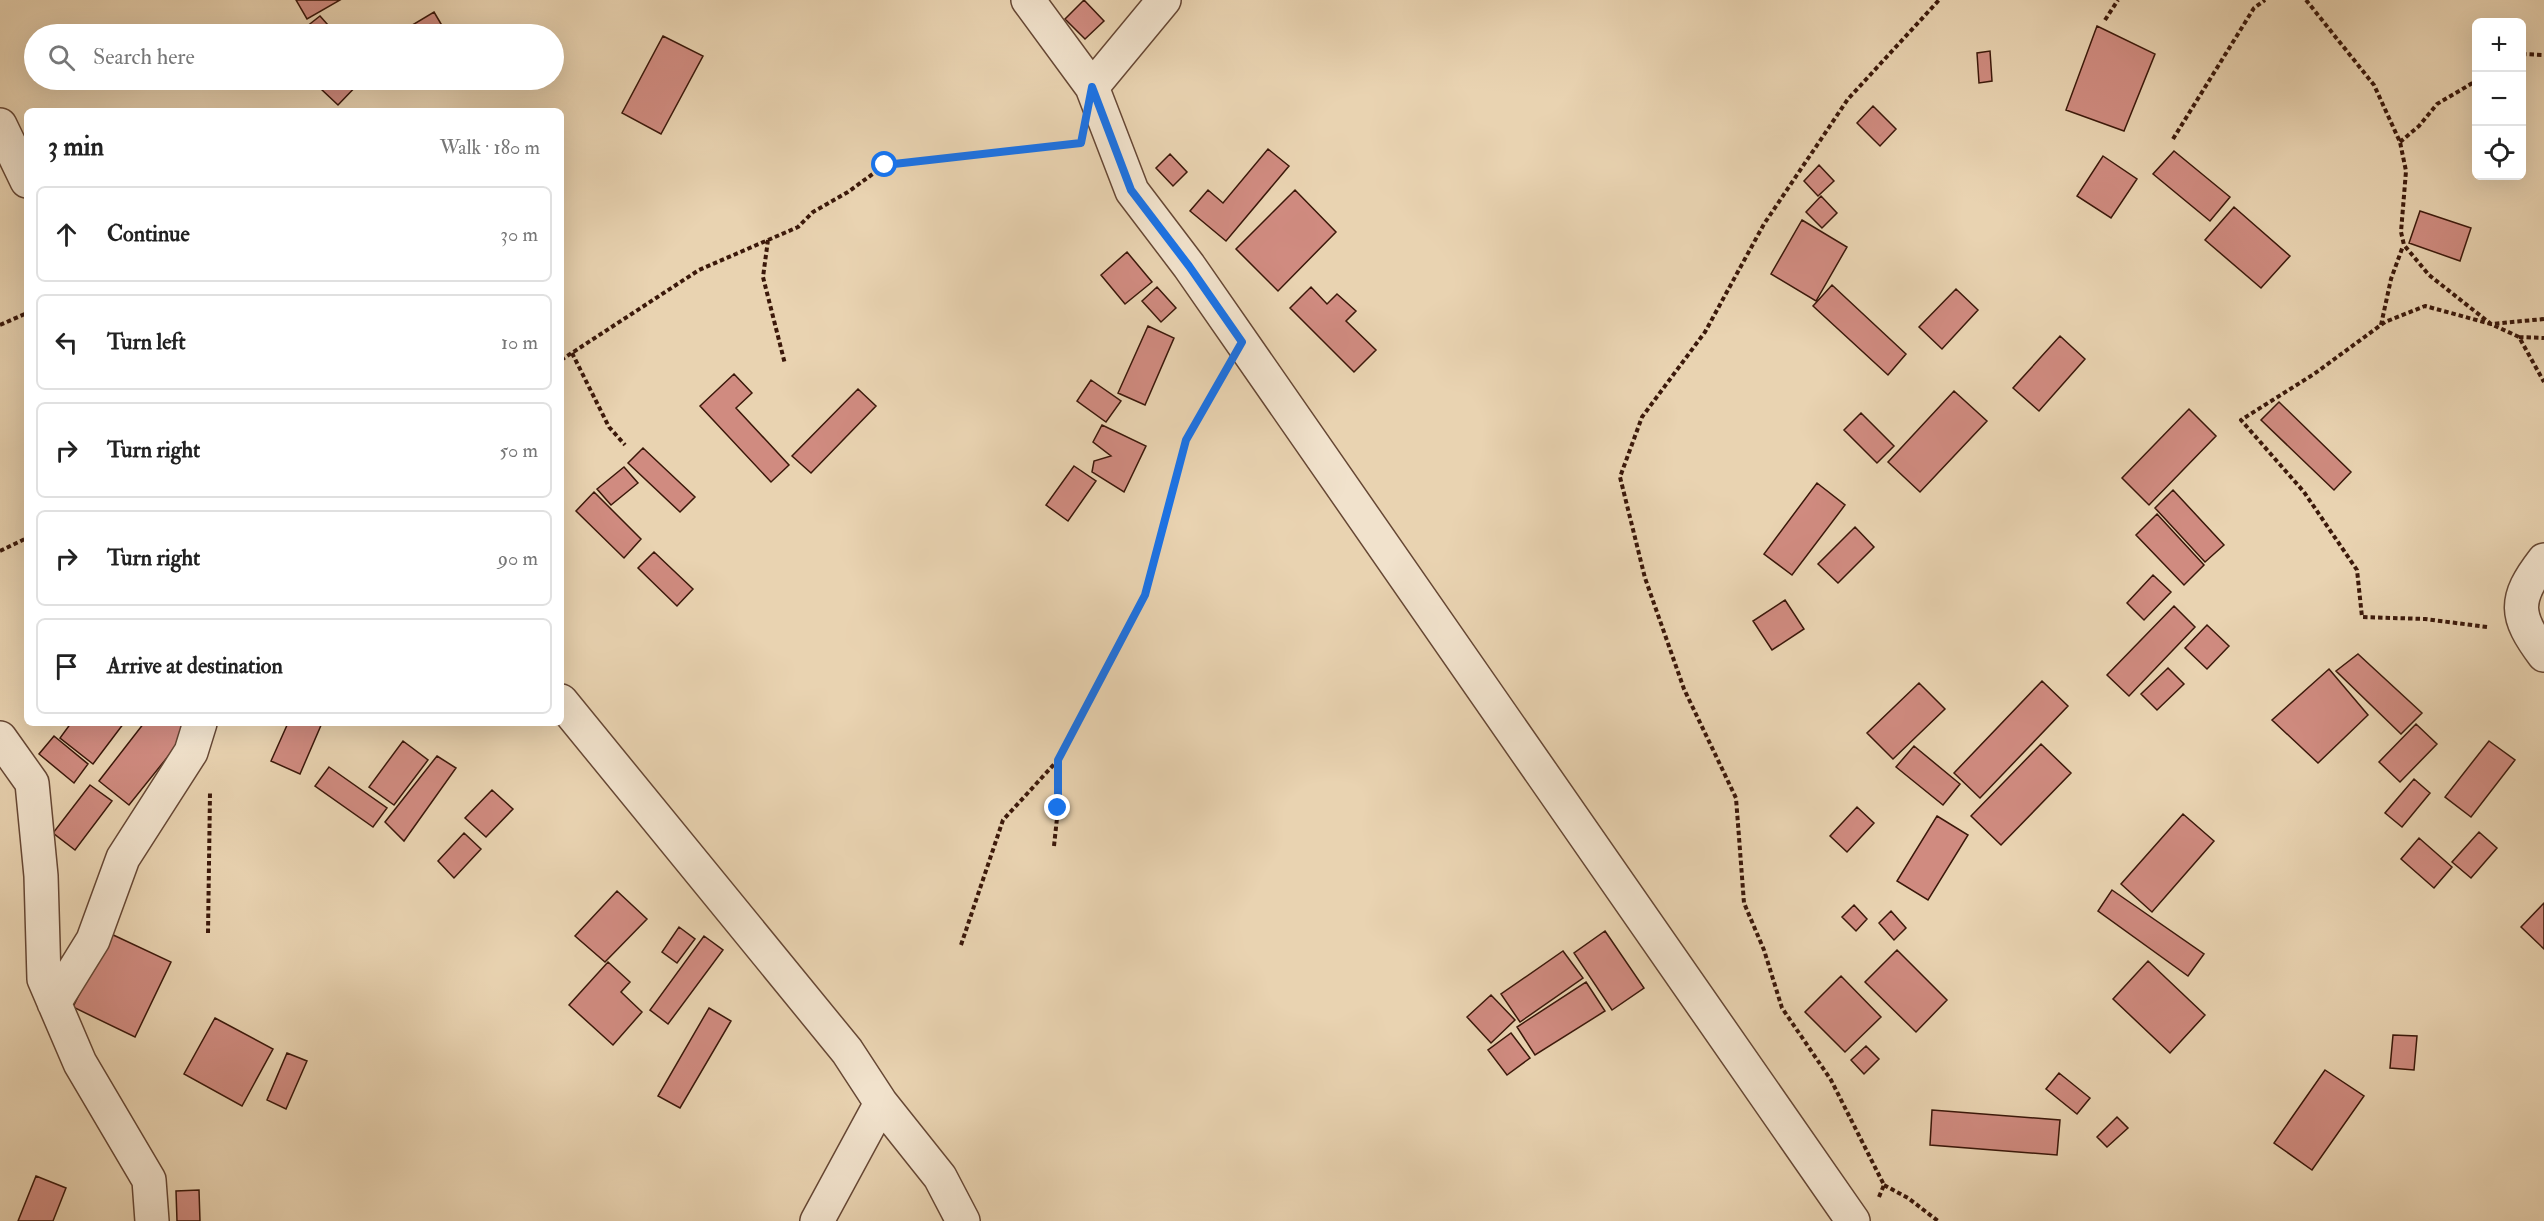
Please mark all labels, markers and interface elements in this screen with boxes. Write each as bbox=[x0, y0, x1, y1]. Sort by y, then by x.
map controls bbox=[2472, 18, 2526, 180]
button: + bbox=[2472, 18, 2526, 72]
search box bbox=[24, 24, 564, 90]
icon: search bbox=[45, 41, 78, 74]
text: Search here bbox=[93, 43, 195, 71]
button: − bbox=[2472, 72, 2526, 126]
button: locate bbox=[2472, 126, 2526, 180]
text: 3 min bbox=[48, 131, 104, 163]
text: Walk · 180 m bbox=[440, 135, 540, 160]
route start bbox=[871, 151, 897, 177]
icon: ahead bbox=[50, 218, 83, 251]
text: Continue bbox=[107, 220, 190, 248]
text: 30 m bbox=[500, 222, 538, 247]
icon: left bbox=[50, 326, 83, 359]
text: Turn left bbox=[107, 328, 186, 356]
text: 10 m bbox=[501, 330, 538, 355]
icon: right bbox=[50, 434, 83, 467]
text: Turn right bbox=[107, 436, 200, 464]
text: 50 m bbox=[499, 438, 538, 463]
icon: right bbox=[50, 542, 83, 575]
text: Turn right bbox=[107, 544, 200, 572]
text: 90 m bbox=[498, 546, 538, 571]
icon: arrive bbox=[50, 650, 83, 683]
text: Arrive at destination bbox=[107, 652, 283, 680]
route end bbox=[1044, 794, 1070, 820]

